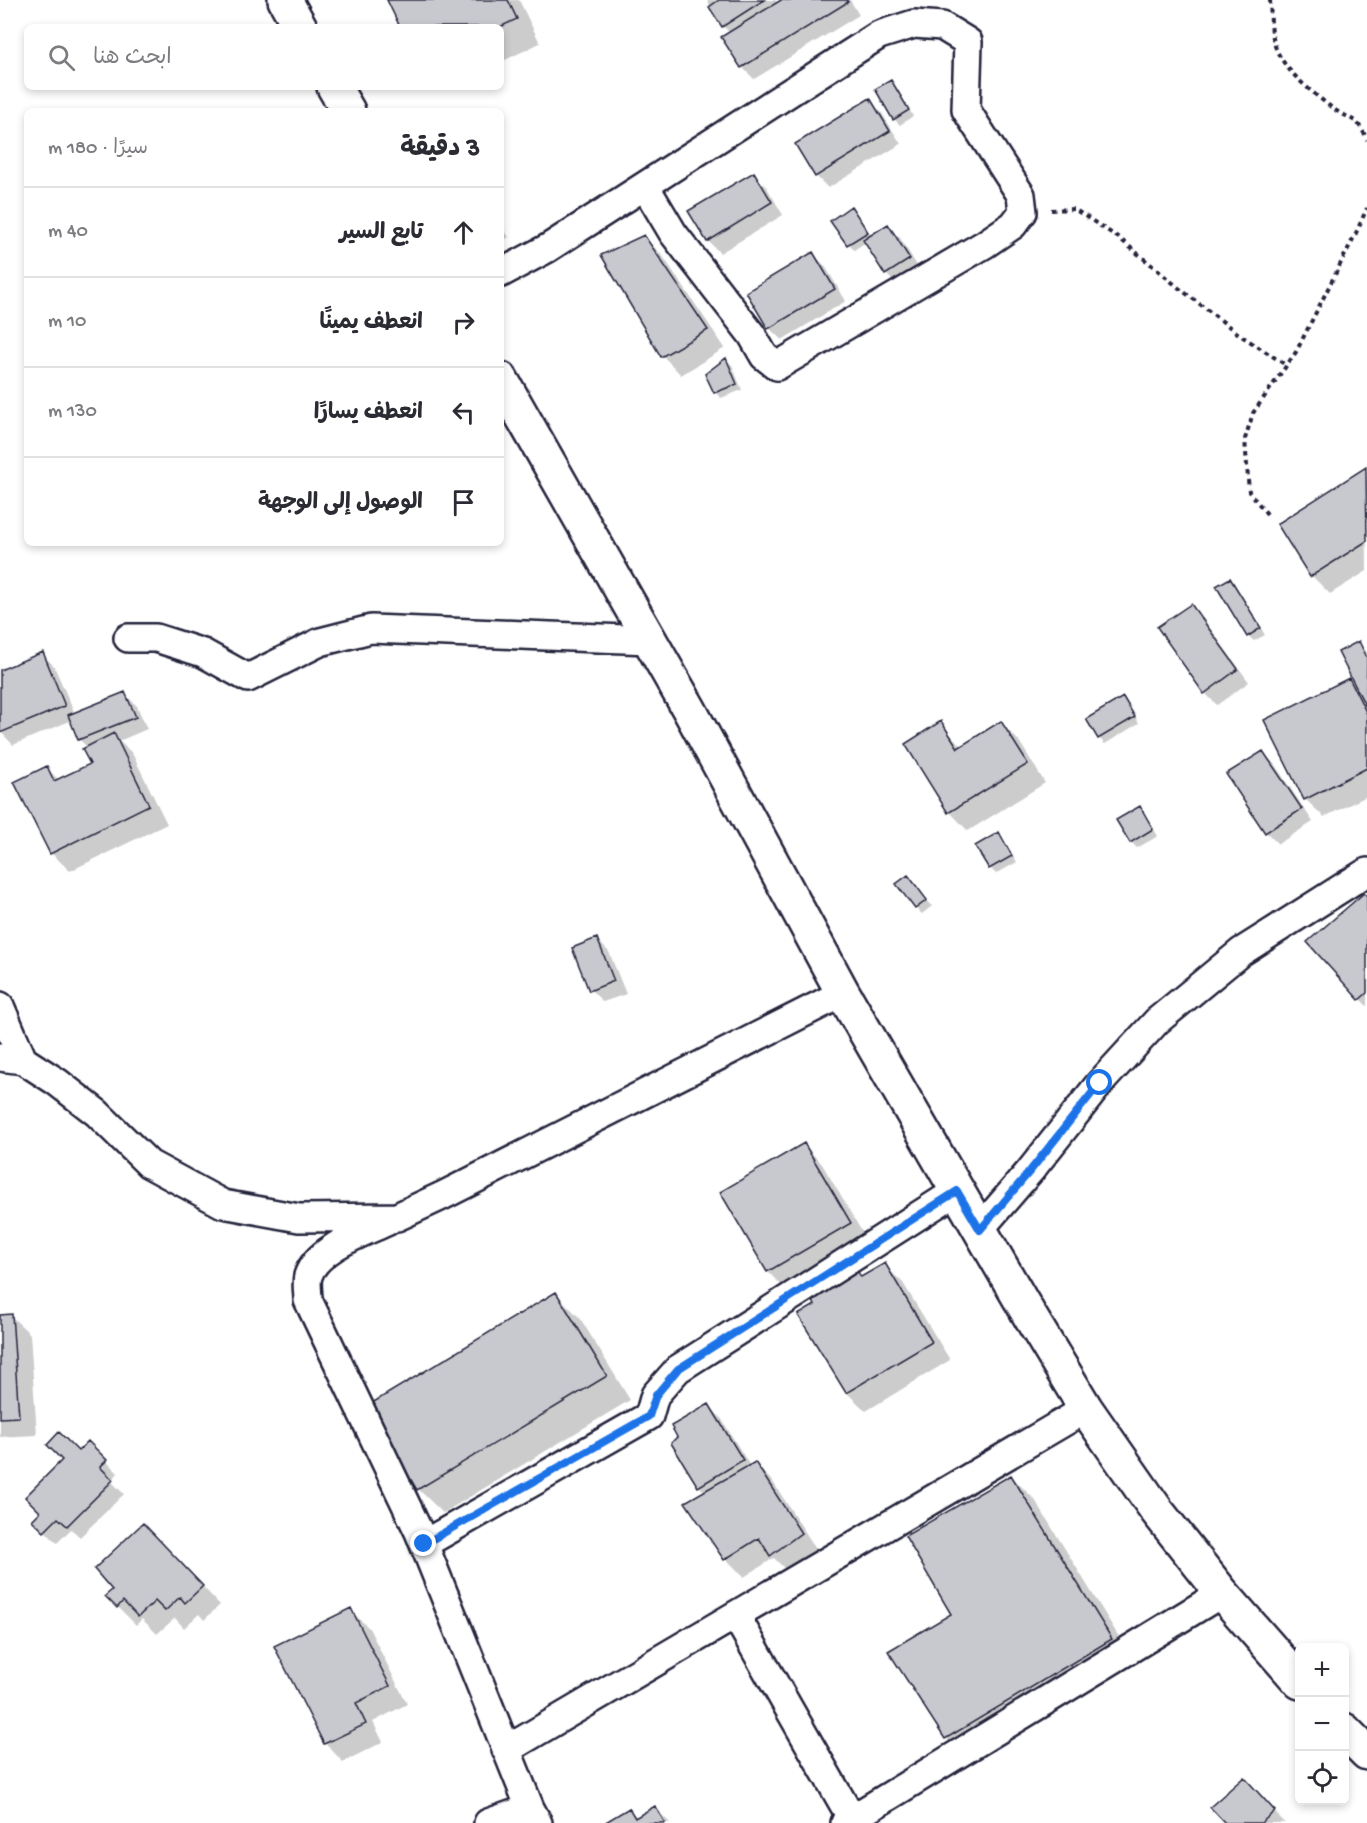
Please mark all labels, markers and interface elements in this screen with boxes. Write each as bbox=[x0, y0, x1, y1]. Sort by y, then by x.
search box bbox=[24, 24, 504, 90]
icon: search bbox=[45, 41, 78, 74]
text: ابحث هنا bbox=[93, 46, 172, 72]
text: 3 دقيقة bbox=[400, 135, 480, 166]
text: سيرًا · 180 m bbox=[48, 138, 148, 161]
icon: ahead bbox=[447, 216, 480, 249]
text: 40 m bbox=[48, 221, 88, 244]
text: تابع السير bbox=[339, 221, 423, 247]
icon: right bbox=[447, 306, 480, 339]
text: 10 m bbox=[48, 311, 86, 334]
text: انعطف يمينًا bbox=[320, 311, 423, 337]
icon: left bbox=[447, 396, 480, 429]
text: 130 m bbox=[48, 401, 97, 424]
text: انعطف يسارًا bbox=[314, 401, 423, 427]
icon: arrive bbox=[447, 486, 480, 519]
text: الوصول إلى الوجهة bbox=[258, 491, 423, 517]
route start bbox=[1086, 1069, 1112, 1095]
route end bbox=[410, 1530, 436, 1556]
map controls bbox=[1295, 1643, 1349, 1805]
button: + bbox=[1295, 1643, 1349, 1697]
button: − bbox=[1295, 1697, 1349, 1751]
button: locate bbox=[1295, 1751, 1349, 1805]

